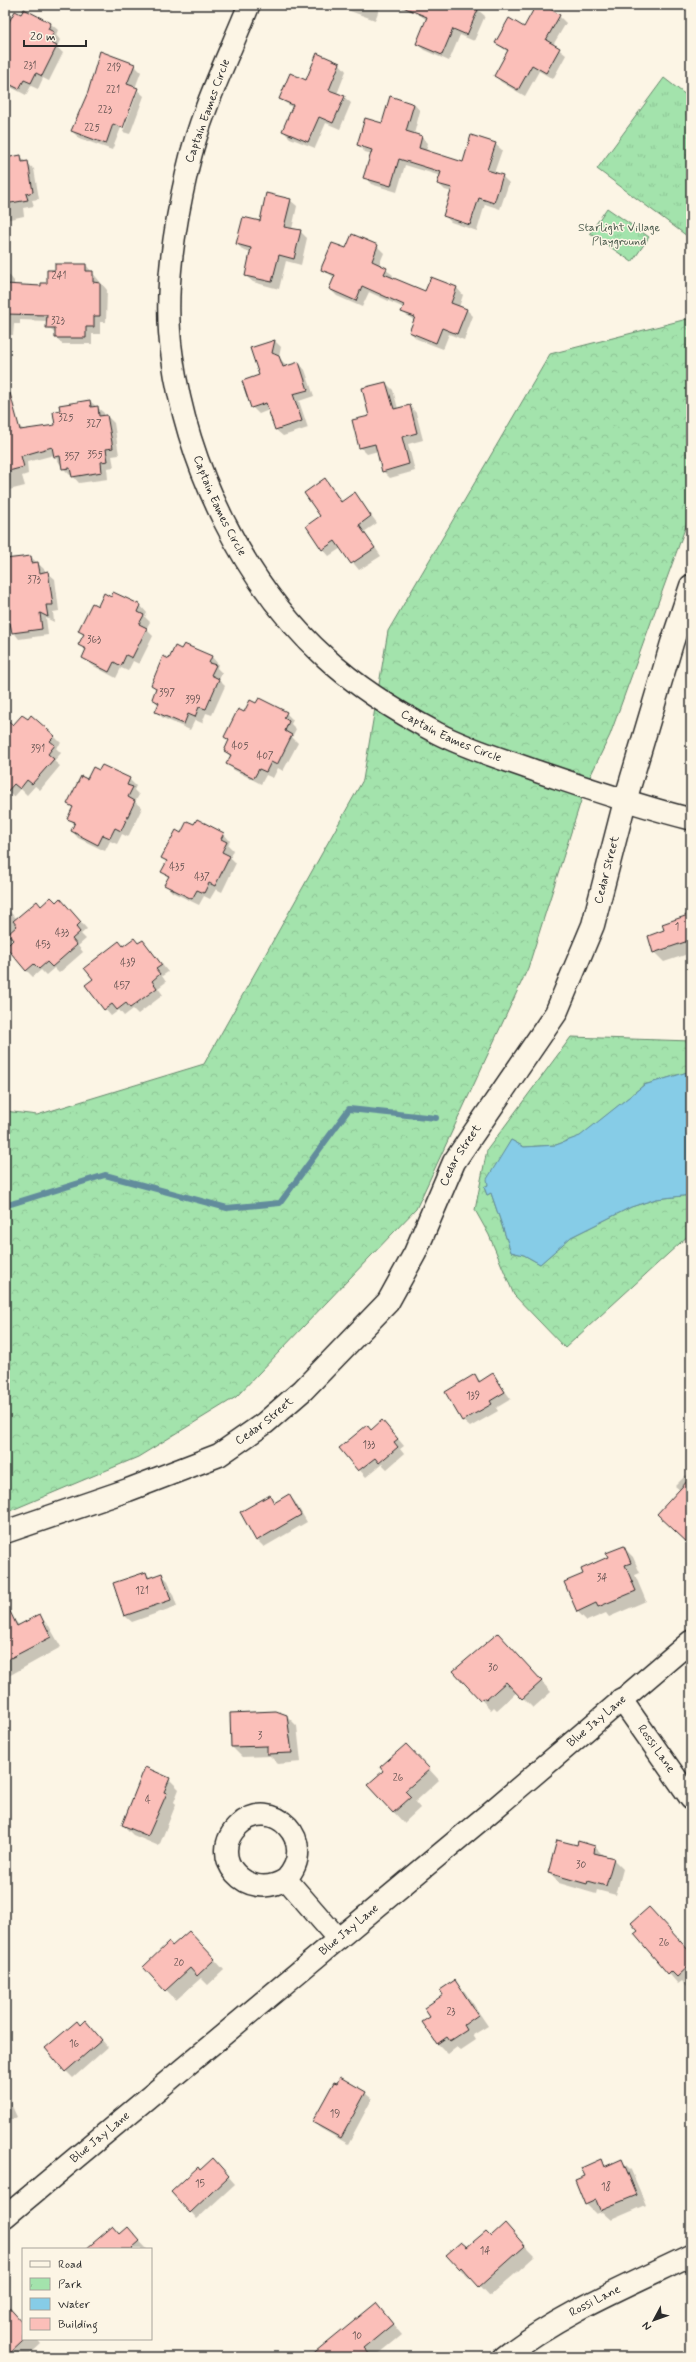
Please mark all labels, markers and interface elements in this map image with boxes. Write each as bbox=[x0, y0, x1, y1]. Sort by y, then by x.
scale bar bbox=[24, 22, 86, 48]
text: 20 m bbox=[30, 29, 56, 45]
street label: Captain Eames Circle bbox=[182, 57, 234, 165]
house number: 231 bbox=[23, 60, 37, 73]
house number: 219 bbox=[107, 62, 121, 75]
house number: 221 bbox=[106, 84, 120, 97]
house number: 223 bbox=[98, 104, 112, 117]
house number: 225 bbox=[84, 122, 100, 135]
park label: Starlight Village Playground bbox=[578, 220, 660, 250]
house number: 241 bbox=[52, 270, 67, 283]
house number: 323 bbox=[51, 315, 65, 328]
house number: 325 bbox=[58, 412, 74, 425]
house number: 327 bbox=[86, 418, 102, 431]
house number: 355 bbox=[87, 449, 103, 462]
house number: 357 bbox=[64, 451, 80, 464]
street label: Captain Eames Circle bbox=[189, 453, 250, 559]
house number: 373 bbox=[27, 574, 41, 587]
house number: 363 bbox=[87, 634, 101, 647]
house number: 397 bbox=[159, 687, 175, 700]
house number: 399 bbox=[185, 694, 201, 707]
street label: Captain Eames Circle bbox=[397, 706, 504, 766]
house number: 405 bbox=[231, 740, 249, 753]
house number: 391 bbox=[31, 743, 45, 756]
house number: 407 bbox=[256, 750, 274, 763]
street label: Cedar Street bbox=[591, 834, 624, 906]
house number: 435 bbox=[169, 861, 185, 874]
house number: 437 bbox=[194, 871, 210, 884]
house number: 1 bbox=[675, 921, 679, 934]
house number: 433 bbox=[55, 927, 69, 940]
house number: 453 bbox=[35, 939, 51, 952]
house number: 439 bbox=[120, 957, 136, 970]
house number: 457 bbox=[114, 980, 131, 993]
street label: Cedar Street bbox=[436, 1121, 485, 1189]
house number: 139 bbox=[466, 1390, 480, 1403]
street label: Cedar Street bbox=[232, 1394, 297, 1449]
house number: 133 bbox=[363, 1439, 375, 1452]
house number: 34 bbox=[597, 1572, 607, 1585]
house number: 121 bbox=[135, 1585, 149, 1598]
house number: 30 bbox=[488, 1662, 498, 1675]
street label: Blue Jay Lane bbox=[564, 1692, 630, 1751]
street label: Rossi Lane bbox=[634, 1722, 679, 1776]
house number: 3 bbox=[258, 1730, 263, 1743]
house number: 26 bbox=[393, 1772, 404, 1785]
house number: 4 bbox=[145, 1794, 151, 1807]
house number: 30 bbox=[576, 1859, 586, 1872]
street label: Blue Jay Lane bbox=[316, 1901, 382, 1960]
house number: 26 bbox=[659, 1937, 670, 1950]
house number: 20 bbox=[174, 1957, 185, 1970]
house number: 23 bbox=[446, 2006, 456, 2019]
house number: 16 bbox=[69, 2038, 79, 2051]
street label: Blue Jay Lane bbox=[67, 2108, 133, 2167]
house number: 19 bbox=[330, 2108, 340, 2121]
house number: 15 bbox=[195, 2178, 205, 2191]
house number: 18 bbox=[601, 2180, 611, 2194]
house number: 14 bbox=[480, 2245, 490, 2258]
legend bbox=[22, 2248, 152, 2340]
text: Road bbox=[58, 2257, 82, 2273]
text: Park bbox=[58, 2277, 82, 2293]
street label: Rossi Lane bbox=[567, 2281, 623, 2321]
text: Water bbox=[58, 2297, 90, 2313]
north arrow bbox=[634, 2300, 674, 2340]
text: Building bbox=[58, 2317, 98, 2334]
text: N bbox=[640, 2319, 655, 2333]
house number: 10 bbox=[352, 2330, 362, 2343]

